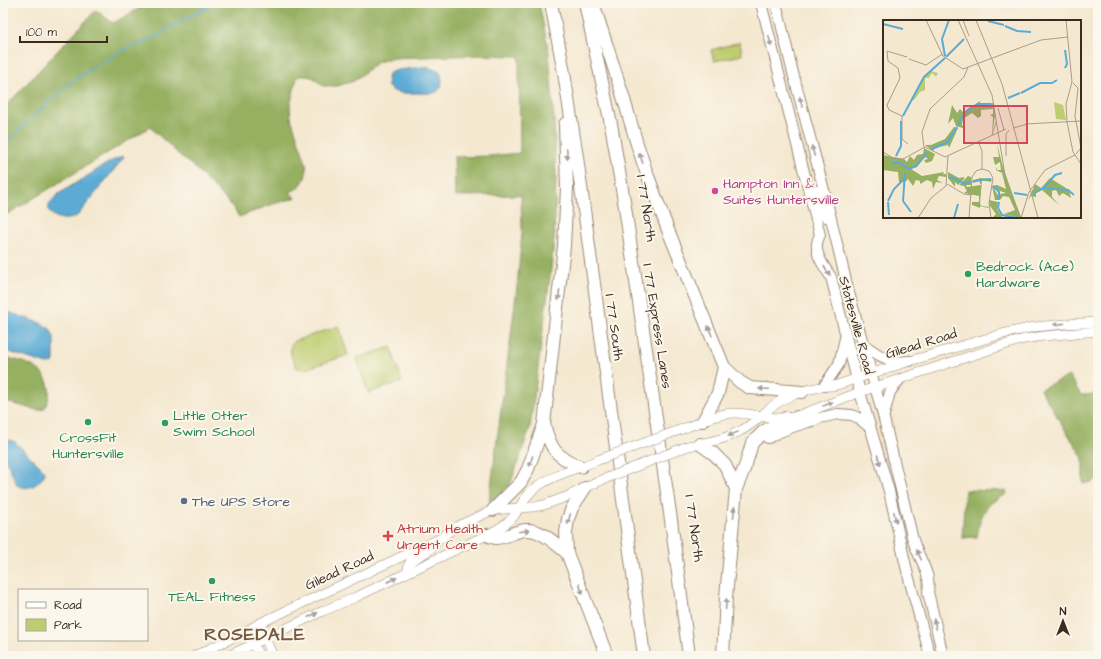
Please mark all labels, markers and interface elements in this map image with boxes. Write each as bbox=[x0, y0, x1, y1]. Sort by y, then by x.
scale bar bbox=[20, 18, 107, 44]
inset map bbox=[883, 20, 1081, 218]
text: 100 m bbox=[26, 24, 57, 41]
one-way arrow bbox=[768, 35, 774, 47]
one-way arrow bbox=[797, 96, 803, 109]
one-way arrow bbox=[810, 144, 816, 157]
one-way arrow bbox=[563, 148, 570, 160]
one-way arrow bbox=[638, 152, 644, 164]
street label: I 77 North bbox=[631, 173, 661, 243]
place label: Hampton Inn & Suites Huntersville bbox=[723, 174, 839, 210]
marker: Hampton Inn & Suites Huntersville bbox=[710, 186, 720, 196]
place label: Bedrock (Ace) Hardware bbox=[976, 257, 1074, 293]
street label: I 77 Express Lanes bbox=[637, 262, 677, 390]
one-way arrow bbox=[823, 266, 831, 276]
marker: Bedrock (Ace) Hardware bbox=[963, 269, 973, 279]
street label: Statesville Road bbox=[833, 274, 879, 377]
one-way arrow bbox=[556, 289, 562, 301]
street label: I 77 South bbox=[599, 293, 629, 362]
one-way arrow bbox=[1053, 321, 1065, 328]
one-way arrow bbox=[706, 324, 712, 336]
street label: Gilead Road bbox=[883, 324, 959, 364]
one-way arrow bbox=[758, 386, 770, 393]
one-way arrow bbox=[823, 400, 835, 406]
place label: Little Otter Swim School bbox=[173, 406, 255, 442]
marker: CrossFit Huntersville bbox=[83, 417, 93, 427]
marker: Little Otter Swim School bbox=[160, 418, 170, 428]
place label: CrossFit Huntersville bbox=[52, 428, 124, 464]
one-way arrow bbox=[726, 432, 738, 438]
one-way arrow bbox=[876, 454, 882, 466]
one-way arrow bbox=[528, 455, 534, 467]
place label: The UPS Store bbox=[192, 492, 290, 512]
street label: I 77 North bbox=[679, 493, 709, 563]
marker: The UPS Store bbox=[179, 496, 189, 506]
one-way arrow bbox=[730, 506, 737, 518]
one-way arrow bbox=[892, 511, 898, 523]
one-way arrow bbox=[566, 513, 572, 525]
place label: Atrium Health Urgent Care bbox=[397, 519, 483, 555]
one-way arrow bbox=[518, 528, 530, 534]
marker: Atrium Health Urgent Care bbox=[382, 530, 394, 542]
street label: Gilead Road bbox=[302, 546, 377, 596]
one-way arrow bbox=[916, 550, 922, 561]
marker: TEAL Fitness bbox=[207, 576, 217, 586]
one-way arrow bbox=[386, 577, 397, 583]
one-way arrow bbox=[578, 584, 584, 596]
place label: TEAL Fitness bbox=[168, 587, 256, 607]
legend bbox=[18, 589, 148, 641]
text: Road bbox=[54, 597, 82, 614]
one-way arrow bbox=[722, 598, 729, 610]
north arrow bbox=[1043, 601, 1083, 641]
text: N bbox=[1060, 604, 1067, 619]
one-way arrow bbox=[308, 612, 319, 618]
text: Park bbox=[54, 617, 82, 634]
one-way arrow bbox=[932, 618, 938, 630]
district label: ROSEDALE bbox=[204, 622, 306, 647]

